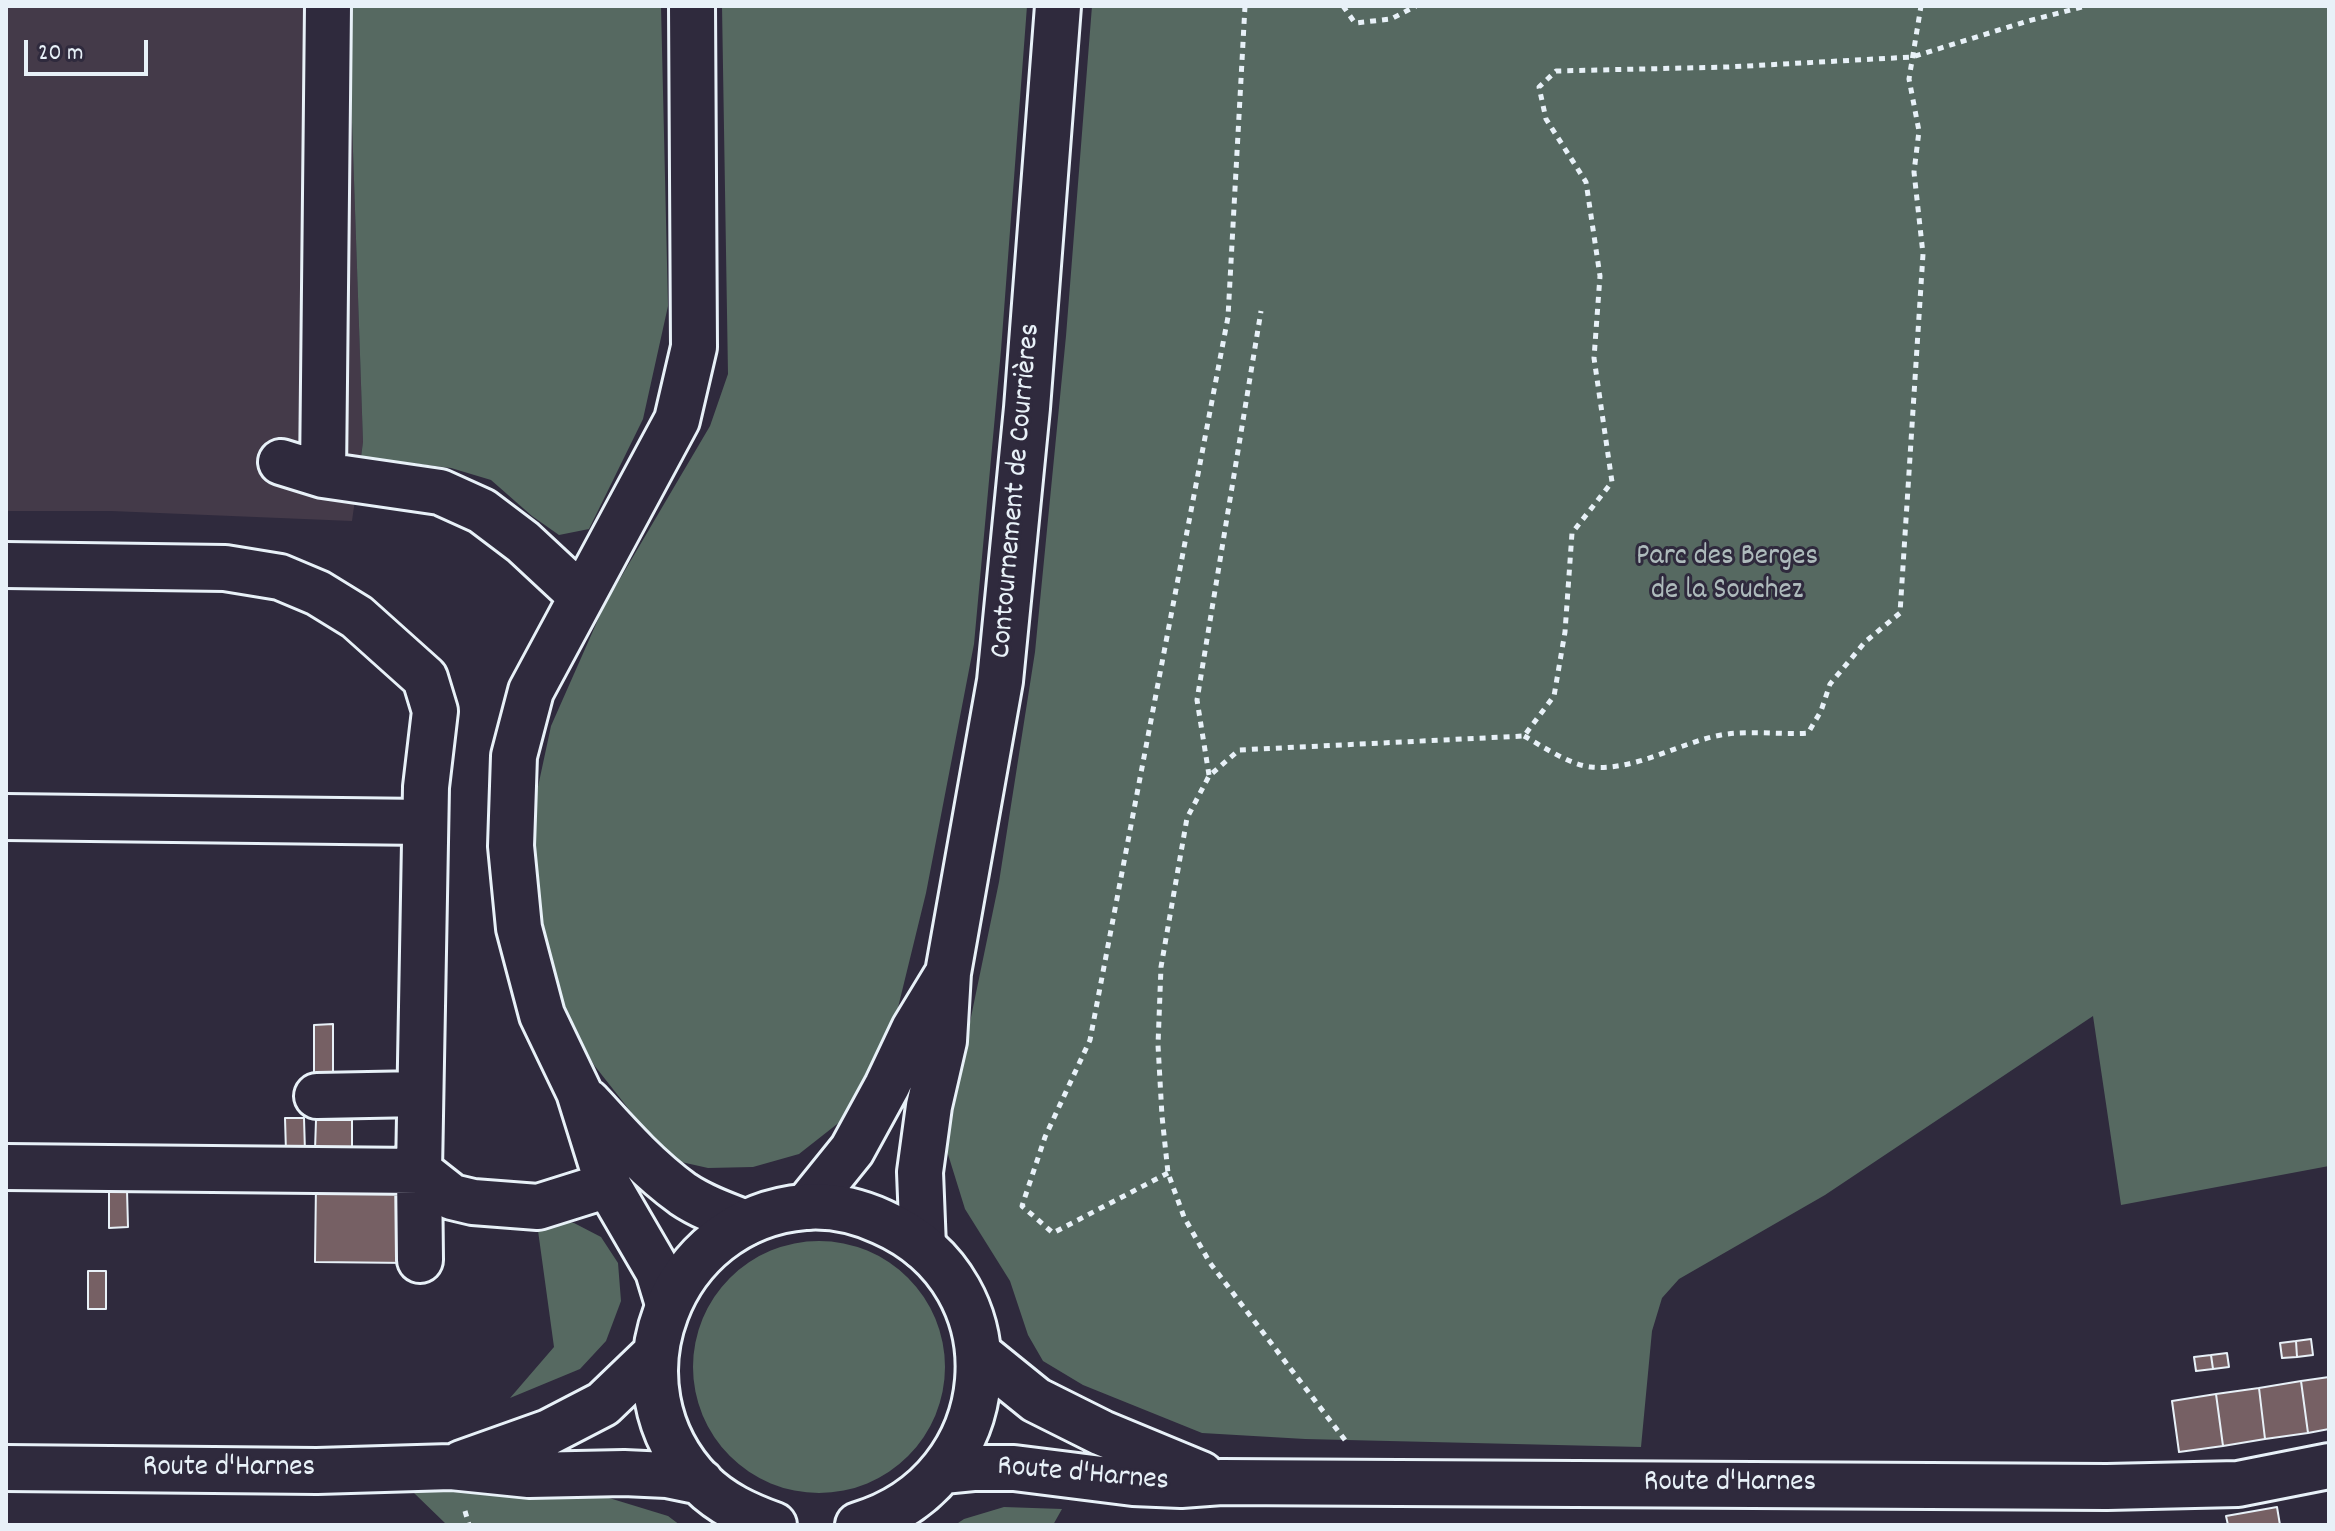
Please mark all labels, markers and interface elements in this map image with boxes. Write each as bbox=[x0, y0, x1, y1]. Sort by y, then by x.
scale bar bbox=[28, 24, 152, 74]
text: 20 m bbox=[38, 37, 84, 71]
street label: Contournement de Courrières bbox=[985, 322, 1051, 660]
park label: Parc des Berges de la Souchez bbox=[1636, 541, 1818, 612]
street label: Route d'Harnes bbox=[996, 1451, 1170, 1501]
street label: Route d'Harnes bbox=[143, 1452, 315, 1488]
street label: Route d'Harnes bbox=[1644, 1467, 1816, 1503]

